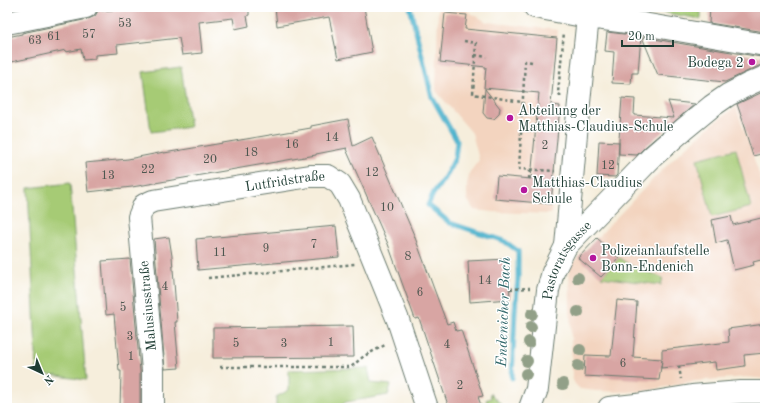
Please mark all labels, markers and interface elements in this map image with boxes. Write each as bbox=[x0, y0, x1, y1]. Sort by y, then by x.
house number: 53 bbox=[118, 17, 132, 30]
scale bar bbox=[622, 22, 673, 48]
house number: 57 bbox=[82, 28, 96, 41]
house number: 61 bbox=[47, 31, 61, 43]
text: 20 m bbox=[628, 31, 655, 43]
house number: 63 bbox=[28, 35, 42, 47]
place label: Bodega 2 bbox=[687, 56, 744, 70]
marker: Bodega 2 bbox=[747, 57, 757, 67]
place label: Abteilung der Matthias-Claudius-Schule bbox=[518, 104, 673, 134]
marker: Abteilung der Matthias-Claudius-Schule bbox=[505, 113, 515, 123]
house number: 14 bbox=[325, 132, 339, 144]
house number: 16 bbox=[285, 139, 299, 151]
house number: 2 bbox=[542, 140, 548, 152]
house number: 18 bbox=[244, 147, 258, 159]
house number: 20 bbox=[203, 154, 217, 166]
house number: 12 bbox=[601, 160, 615, 172]
house number: 22 bbox=[141, 164, 155, 176]
house number: 12 bbox=[365, 167, 379, 179]
house number: 13 bbox=[101, 170, 115, 182]
street label: Lutfridstraße bbox=[244, 170, 325, 194]
place label: Matthias-Claudius Schule bbox=[532, 176, 642, 206]
marker: Matthias-Claudius Schule bbox=[519, 185, 529, 195]
house number: 10 bbox=[380, 202, 394, 214]
street label: Pastoratsgasse bbox=[541, 218, 594, 301]
house number: 7 bbox=[311, 239, 317, 251]
house number: 9 bbox=[263, 243, 269, 255]
place label: Polizeianlaufstelle Bonn-Endenich bbox=[601, 244, 709, 274]
house number: 11 bbox=[213, 247, 227, 259]
house number: 8 bbox=[405, 251, 412, 263]
marker: Polizeianlaufstelle Bonn-Endenich bbox=[588, 253, 598, 263]
water label: Endenicher Bach bbox=[495, 256, 514, 368]
street label: Malusiusstraße bbox=[137, 260, 159, 352]
house number: 14 bbox=[478, 275, 492, 287]
house number: 4 bbox=[162, 281, 169, 293]
house number: 6 bbox=[417, 287, 424, 299]
house number: 5 bbox=[120, 301, 127, 314]
house number: 3 bbox=[127, 331, 133, 343]
house number: 5 bbox=[233, 337, 240, 350]
house number: 1 bbox=[328, 337, 334, 349]
house number: 3 bbox=[281, 338, 287, 350]
house number: 4 bbox=[444, 339, 451, 351]
house number: 1 bbox=[128, 351, 134, 363]
north arrow bbox=[22, 353, 62, 393]
house number: 6 bbox=[620, 358, 627, 370]
text: N bbox=[41, 372, 55, 386]
house number: 2 bbox=[457, 380, 463, 392]

